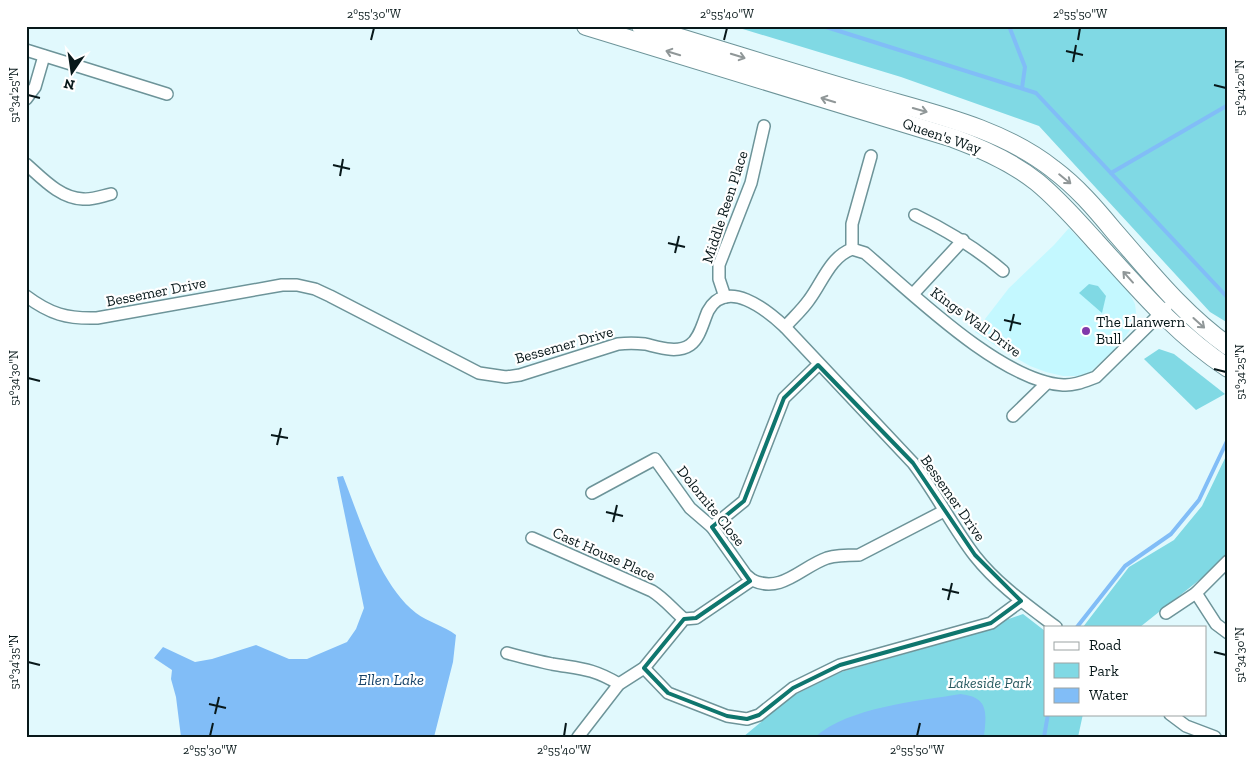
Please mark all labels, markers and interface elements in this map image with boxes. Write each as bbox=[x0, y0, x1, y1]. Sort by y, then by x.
text: 2°55'30"W bbox=[347, 7, 402, 21]
text: 2°55'40"W bbox=[700, 7, 755, 21]
text: 2°55'50"W bbox=[1053, 7, 1108, 21]
one-way arrow bbox=[665, 47, 681, 57]
north arrow bbox=[48, 48, 98, 98]
one-way arrow bbox=[729, 52, 745, 61]
text: 51°34'20"N bbox=[1233, 60, 1247, 116]
text: 51°34'25"N bbox=[7, 67, 21, 123]
text: N bbox=[62, 75, 76, 94]
one-way arrow bbox=[821, 95, 837, 105]
one-way arrow bbox=[911, 105, 927, 115]
street label: Queen's Way bbox=[900, 114, 984, 158]
street label: Middle Reen Place bbox=[698, 148, 752, 266]
one-way arrow bbox=[1058, 173, 1071, 184]
one-way arrow bbox=[1122, 271, 1133, 284]
street label: Bessemer Drive bbox=[105, 274, 207, 310]
street label: Kings Wall Drive bbox=[927, 283, 1025, 361]
place label: The Llanwern Bull bbox=[1096, 313, 1186, 348]
one-way arrow bbox=[1193, 317, 1206, 329]
street label: Bessemer Drive bbox=[513, 322, 615, 368]
marker: The Llanwern Bull bbox=[1080, 325, 1092, 337]
text: 51°34'25"N bbox=[1233, 344, 1247, 400]
text: 51°34'30"N bbox=[7, 350, 21, 406]
street label: Bessemer Drive bbox=[917, 451, 989, 545]
street label: Dolomite Close bbox=[673, 462, 749, 550]
street label: Cast House Place bbox=[550, 523, 658, 585]
legend bbox=[1044, 626, 1206, 716]
text: 51°34'30"N bbox=[1233, 627, 1247, 683]
text: 51°34'35"N bbox=[7, 634, 21, 689]
text: Road bbox=[1089, 636, 1122, 654]
text: Park bbox=[1089, 662, 1119, 680]
water label: Ellen Lake bbox=[358, 670, 424, 689]
park label: Lakeside Park bbox=[948, 674, 1032, 692]
text: Water bbox=[1089, 686, 1129, 704]
text: 2°55'30"W bbox=[183, 743, 238, 757]
text: 2°55'40"W bbox=[537, 743, 592, 757]
text: 2°55'50"W bbox=[890, 743, 945, 757]

